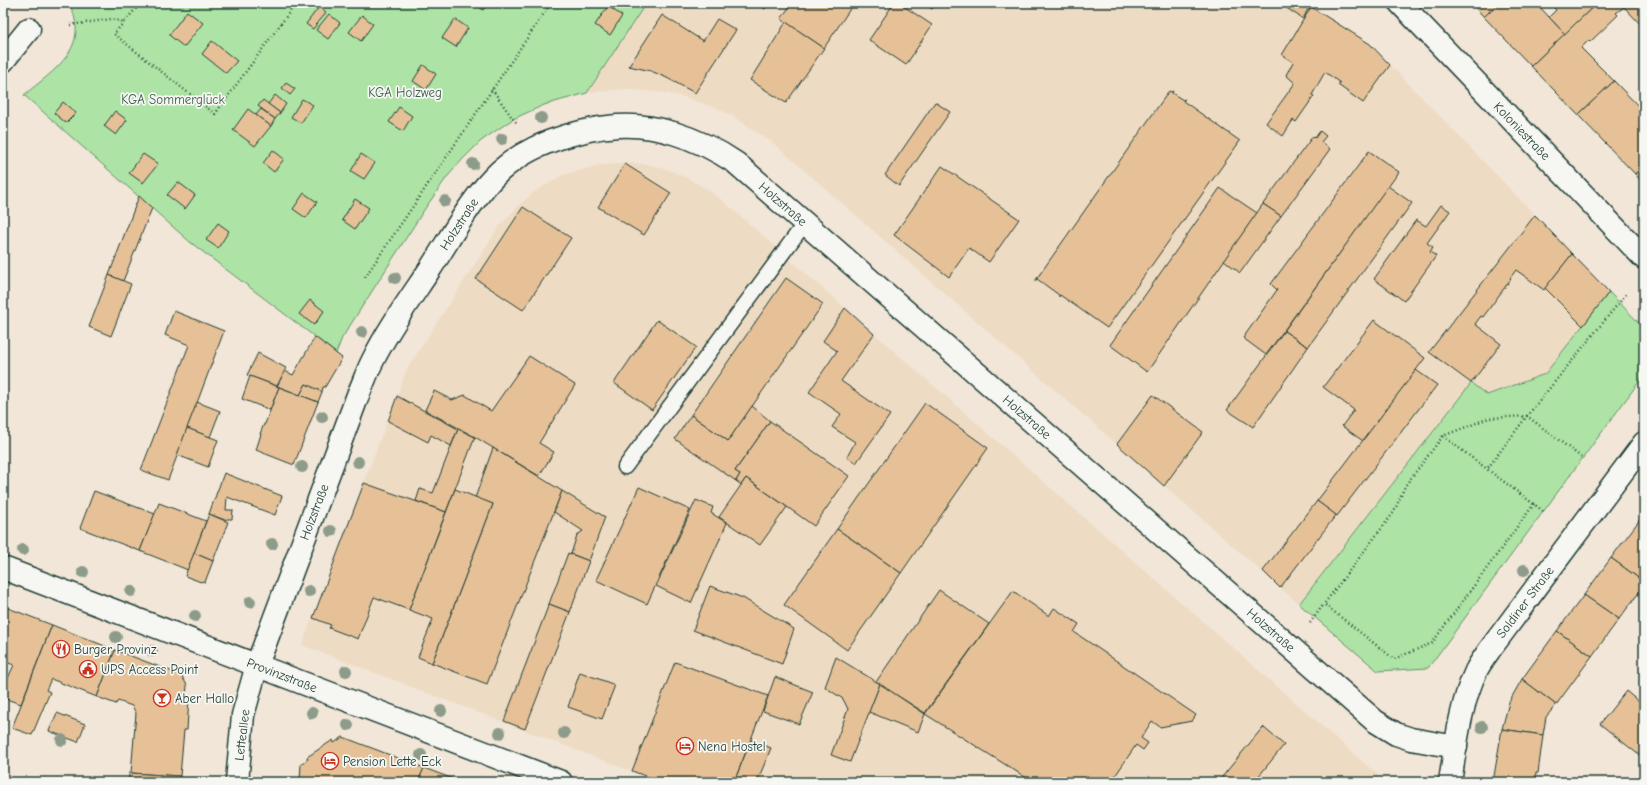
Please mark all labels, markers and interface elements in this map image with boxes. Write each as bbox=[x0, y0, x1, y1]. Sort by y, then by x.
park label: KGA Holzweg bbox=[368, 85, 442, 100]
park label: KGA Sommerglück bbox=[121, 92, 226, 107]
street label: Koloniestraße bbox=[1491, 99, 1554, 163]
street label: Holzstraße bbox=[756, 179, 810, 229]
street label: Holzstraße bbox=[437, 195, 482, 253]
street label: Holzstraße bbox=[1000, 392, 1054, 442]
street label: Holzstraße bbox=[296, 481, 332, 542]
street label: Soldiner Straße bbox=[1493, 563, 1557, 641]
street label: Holzstraße bbox=[1244, 605, 1298, 655]
restaurant icon: Burger Provinz bbox=[51, 639, 71, 659]
place label: Burger Provinz bbox=[74, 642, 157, 657]
street label: Provinzstraße bbox=[245, 655, 320, 695]
public building icon: UPS Access Point bbox=[78, 659, 98, 679]
place label: UPS Access Point bbox=[101, 662, 199, 677]
bar icon: Aber Hallo bbox=[152, 688, 172, 708]
place label: Aber Hallo bbox=[175, 691, 234, 706]
street label: Letteallee bbox=[231, 708, 253, 762]
hotel icon: Nena Hostel bbox=[675, 736, 695, 756]
place label: Nena Hostel bbox=[698, 739, 766, 754]
hotel icon: Pension Lette Eck bbox=[320, 751, 340, 771]
place label: Pension Lette Eck bbox=[343, 754, 442, 769]

